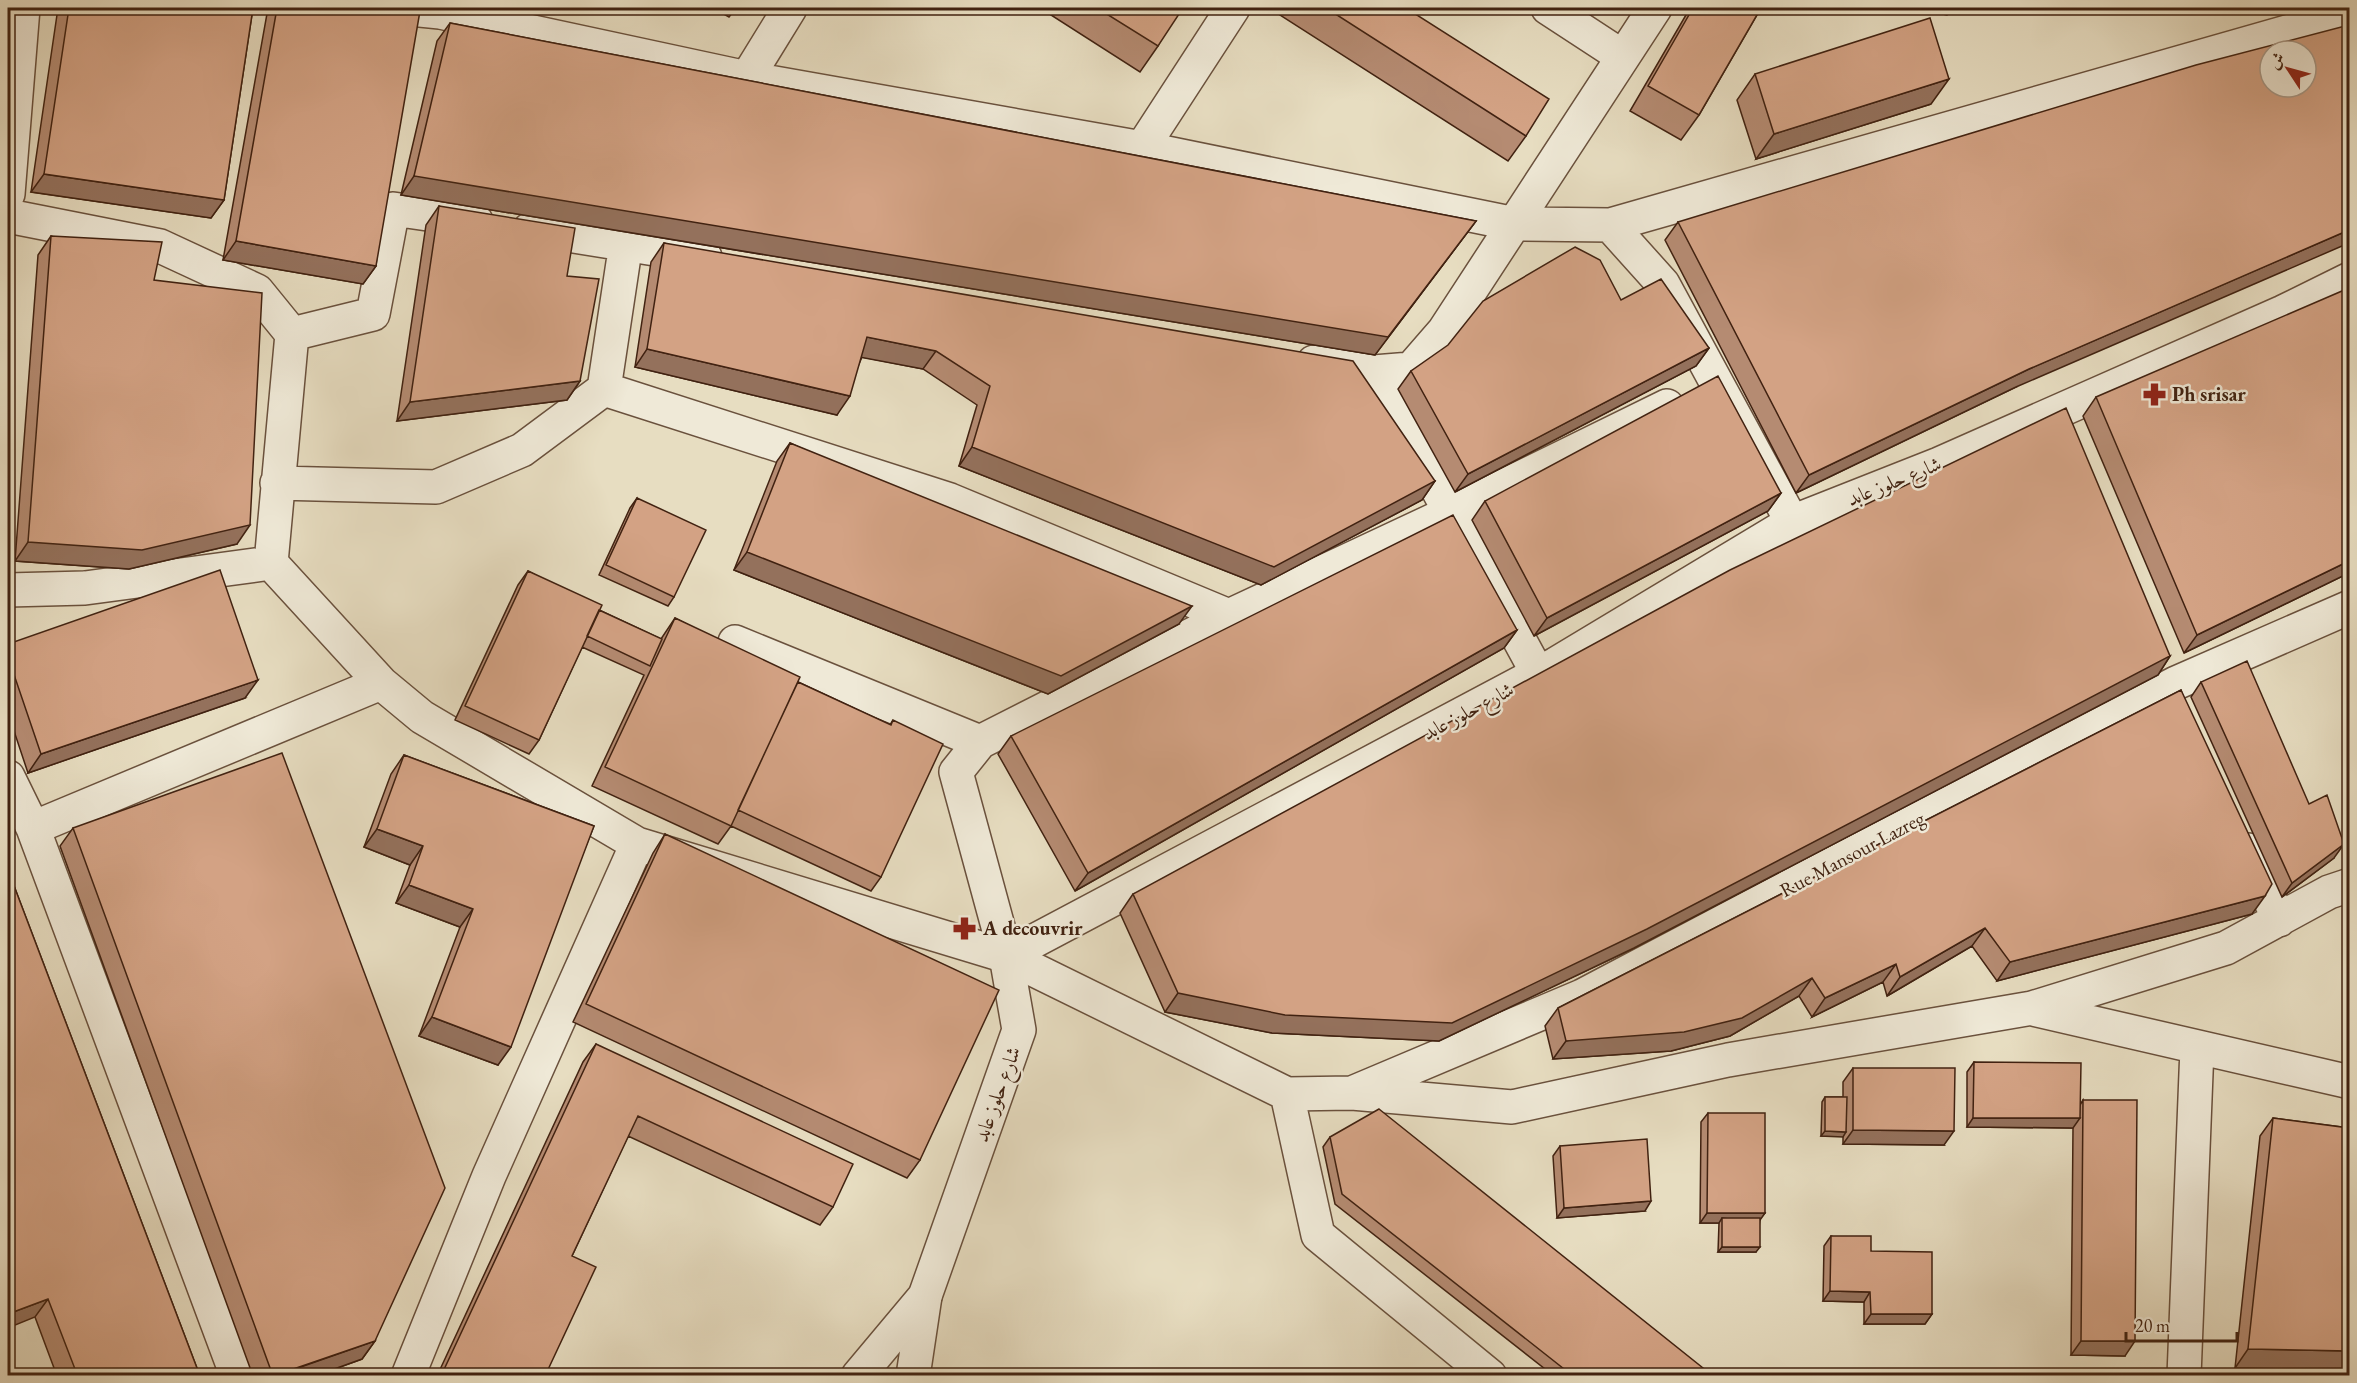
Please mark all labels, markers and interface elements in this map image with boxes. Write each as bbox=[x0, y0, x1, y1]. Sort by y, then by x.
north arrow bbox=[2258, 39, 2318, 99]
text: ش bbox=[2263, 48, 2289, 73]
pharmacy icon: Ph srisar bbox=[2141, 381, 2167, 407]
place label: Ph srisar bbox=[2172, 381, 2246, 407]
street label: شارع حلوز عابد bbox=[1843, 450, 1947, 516]
street label: شارع حلوز عابد bbox=[1418, 676, 1520, 750]
street label: Rue Mansour Lazreg bbox=[1775, 805, 1929, 903]
pharmacy icon: A decouvrir bbox=[952, 915, 978, 941]
place label: A decouvrir bbox=[982, 915, 1083, 941]
street label: شارع حلوز عابد bbox=[968, 1043, 1031, 1147]
scale bar bbox=[2126, 1305, 2237, 1343]
text: 20 m bbox=[2135, 1314, 2170, 1337]

